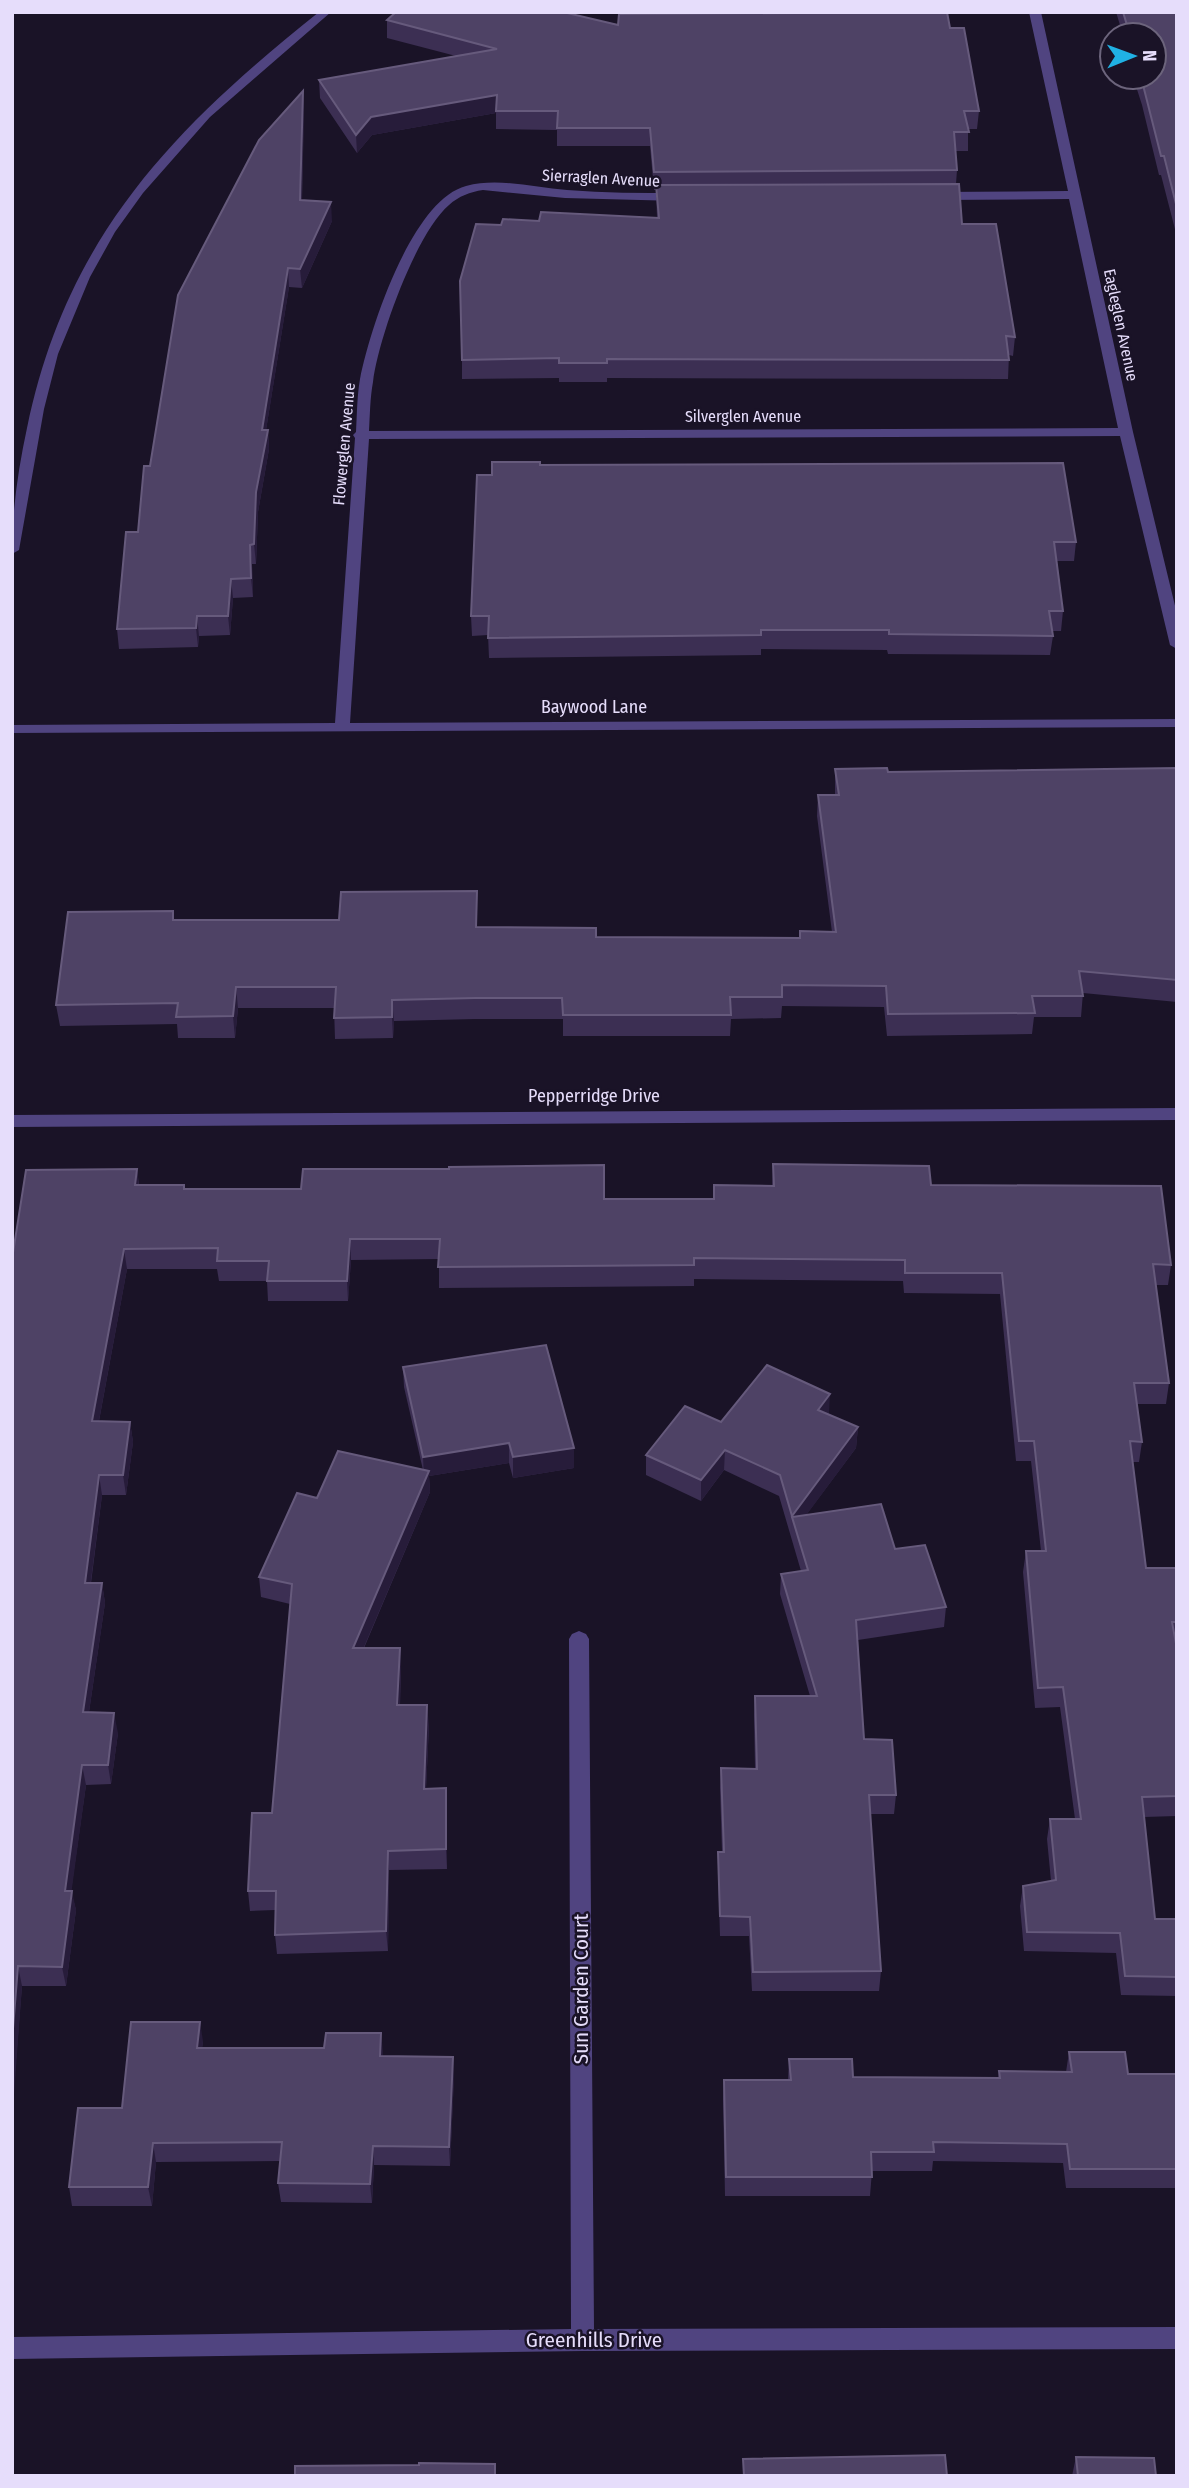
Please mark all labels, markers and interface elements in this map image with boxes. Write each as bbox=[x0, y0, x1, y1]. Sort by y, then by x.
north arrow bbox=[1098, 21, 1168, 91]
text: N bbox=[1138, 50, 1161, 62]
street label: Sierraglen Avenue bbox=[542, 165, 661, 191]
street label: Eagleglen Avenue bbox=[1100, 267, 1142, 383]
street label: Flowerglen Avenue bbox=[329, 382, 359, 506]
street label: Silverglen Avenue bbox=[685, 407, 801, 426]
street label: Baywood Lane bbox=[541, 696, 647, 718]
street label: Pepperridge Drive bbox=[528, 1085, 660, 1107]
street label: Sun Garden Court bbox=[568, 1914, 594, 2064]
street label: Greenhills Drive bbox=[526, 2327, 662, 2353]

